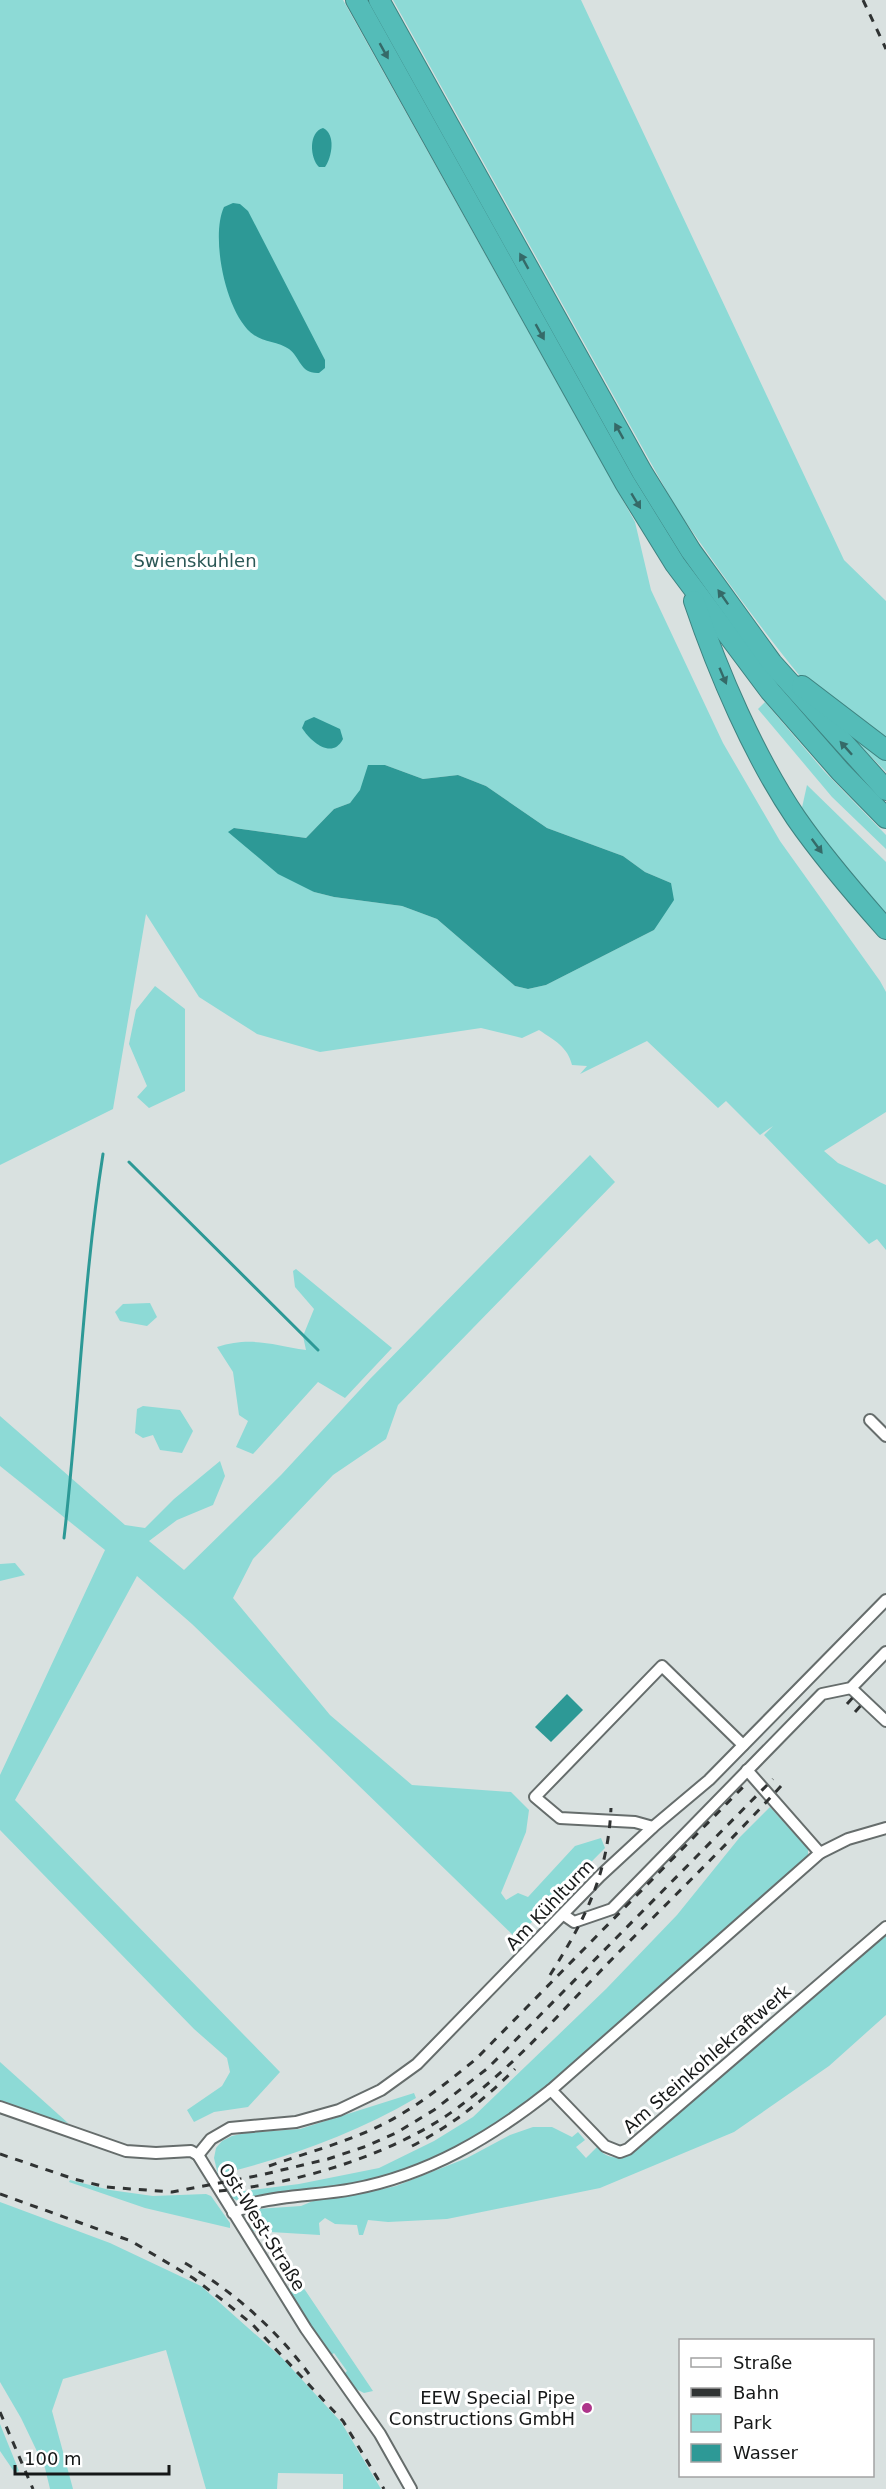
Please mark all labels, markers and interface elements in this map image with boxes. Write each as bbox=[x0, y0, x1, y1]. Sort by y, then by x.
one-way arrow bbox=[379, 43, 389, 60]
one-way arrow bbox=[519, 252, 529, 269]
one-way arrow bbox=[535, 324, 545, 341]
one-way arrow bbox=[614, 423, 624, 440]
one-way arrow bbox=[631, 493, 641, 510]
park label: Swienskuhlen bbox=[133, 550, 257, 571]
one-way arrow bbox=[717, 589, 729, 604]
one-way arrow bbox=[718, 667, 728, 685]
one-way arrow bbox=[839, 740, 853, 755]
one-way arrow bbox=[811, 838, 823, 854]
street label: Am Kühlturm bbox=[501, 1855, 598, 1954]
street label: Am Steinkohlekraftwerk bbox=[619, 1980, 795, 2137]
street label: Ost-West-Straße bbox=[215, 2159, 310, 2294]
legend bbox=[679, 2339, 874, 2477]
text: Straße bbox=[733, 2352, 792, 2373]
text: Bahn bbox=[733, 2382, 779, 2403]
place label: EEW Special Pipe Constructions GmbH bbox=[389, 2387, 575, 2429]
marker: EEW Special Pipe Constructions GmbH bbox=[580, 2401, 594, 2415]
text: Park bbox=[733, 2412, 772, 2433]
scale bar bbox=[15, 2438, 170, 2476]
text: Wasser bbox=[733, 2442, 799, 2463]
text: 100 m bbox=[24, 2448, 82, 2469]

